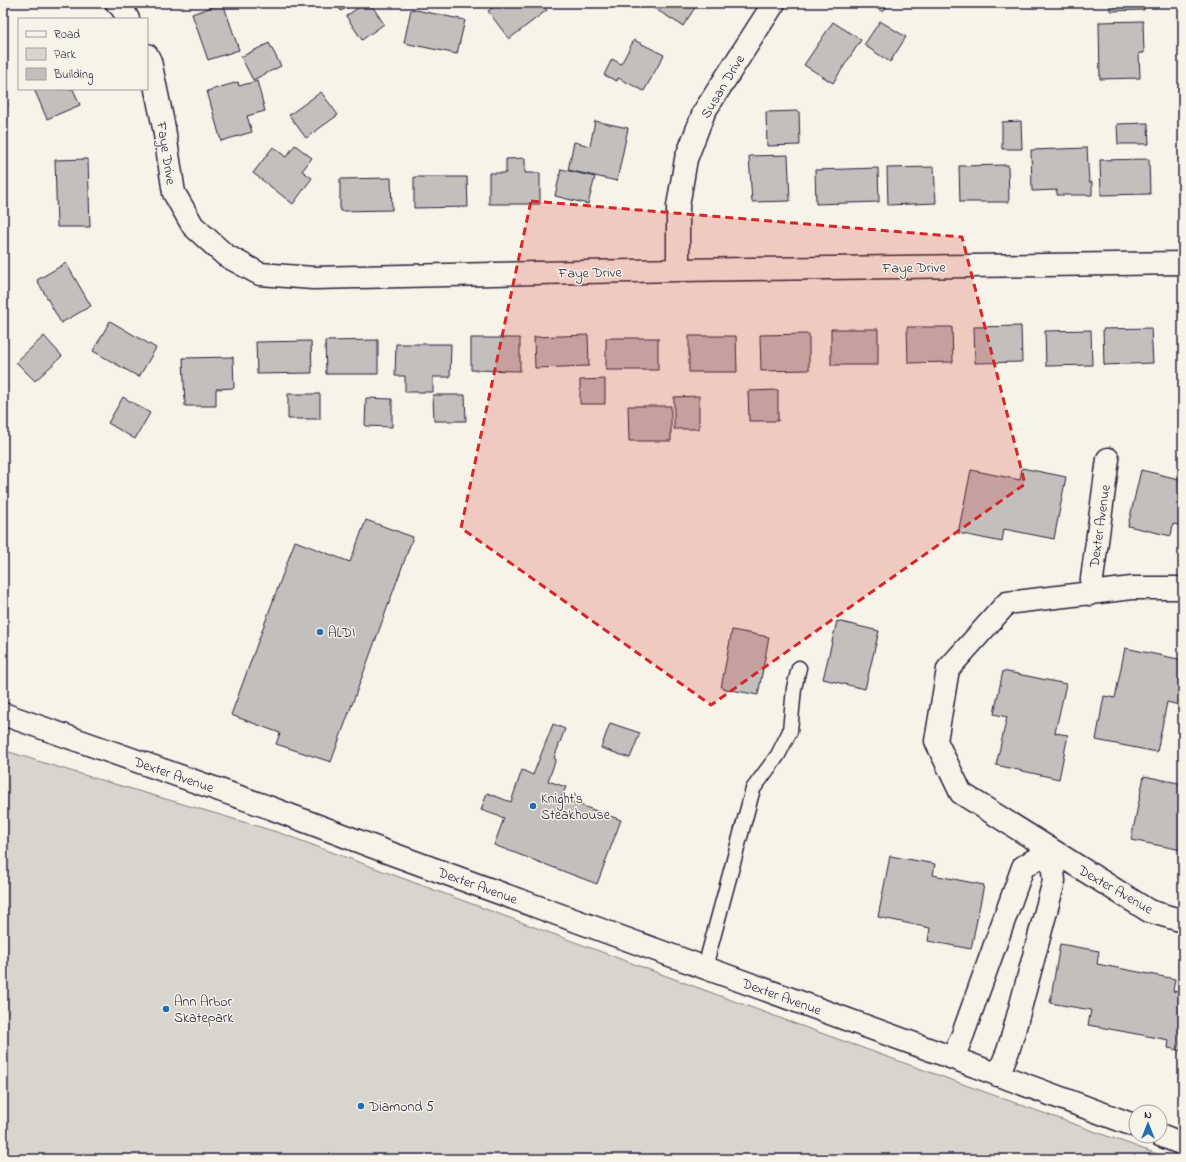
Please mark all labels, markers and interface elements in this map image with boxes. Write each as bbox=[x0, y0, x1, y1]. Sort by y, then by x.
legend bbox=[18, 18, 148, 90]
text: Road bbox=[54, 26, 80, 44]
text: Park bbox=[54, 46, 76, 64]
street label: Susan Drive bbox=[696, 50, 751, 123]
text: Building bbox=[53, 66, 93, 85]
street label: Faye Drive bbox=[149, 119, 181, 187]
street label: Faye Drive bbox=[881, 257, 947, 281]
street label: Faye Drive bbox=[557, 262, 623, 286]
street label: Dexter Avenue bbox=[1084, 483, 1117, 570]
place label: ALDI bbox=[328, 623, 355, 644]
marker: ALDI bbox=[315, 627, 325, 637]
street label: Dexter Avenue bbox=[130, 752, 217, 799]
place label: Knight's Steakhouse bbox=[541, 789, 611, 826]
marker: Knight's Steakhouse bbox=[528, 801, 538, 811]
street label: Dexter Avenue bbox=[1073, 860, 1157, 921]
street label: Dexter Avenue bbox=[434, 862, 521, 911]
street label: Dexter Avenue bbox=[738, 973, 825, 1022]
place label: Ann Arbor Skatepark bbox=[174, 992, 234, 1029]
marker: Ann Arbor Skatepark bbox=[161, 1004, 171, 1014]
place label: Diamond 5 bbox=[368, 1097, 434, 1118]
marker: Diamond 5 bbox=[356, 1101, 366, 1111]
north arrow bbox=[1128, 1104, 1168, 1144]
text: N bbox=[1144, 1107, 1152, 1123]

